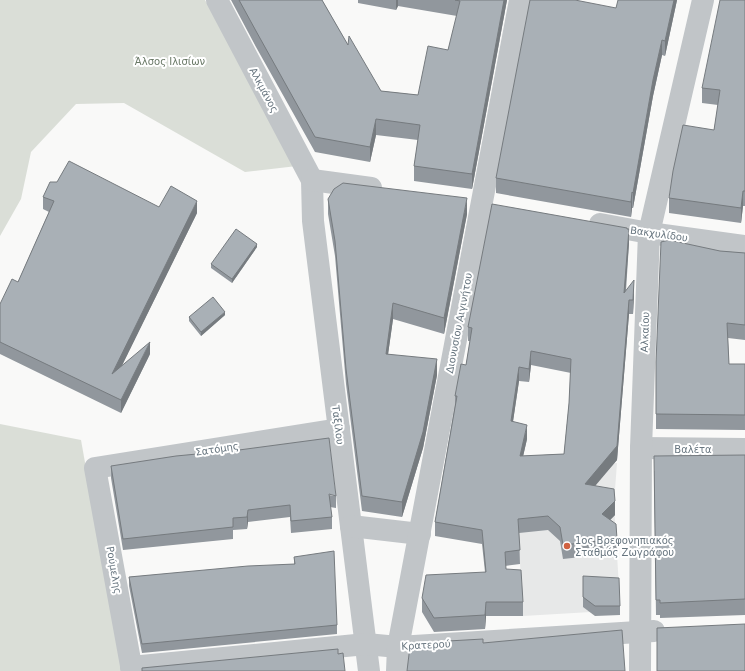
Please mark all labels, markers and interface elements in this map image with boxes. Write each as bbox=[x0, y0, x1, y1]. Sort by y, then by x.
park label: Άλσος Ιλισίων bbox=[135, 56, 206, 67]
street label: Αλκμάνος bbox=[248, 66, 280, 114]
street label: Βακχυλίδου bbox=[629, 225, 689, 244]
street label: Διονυσίου Αιγινήτου bbox=[444, 272, 474, 374]
street label: Αλκαίου bbox=[639, 311, 651, 352]
street label: Ταξίλου bbox=[330, 404, 346, 445]
street label: Σατόμης bbox=[195, 440, 239, 458]
street label: Βαλέτα bbox=[674, 444, 712, 455]
place label: 1ος Βρεφονηπιακός Σταθμός Ζωγράφου bbox=[575, 535, 674, 558]
marker: 1ος Βρεφονηπιακός Σταθμός Ζωγράφου bbox=[562, 541, 572, 551]
street label: Ρούμελης bbox=[104, 545, 124, 595]
street label: Κρατερού bbox=[401, 638, 451, 652]

